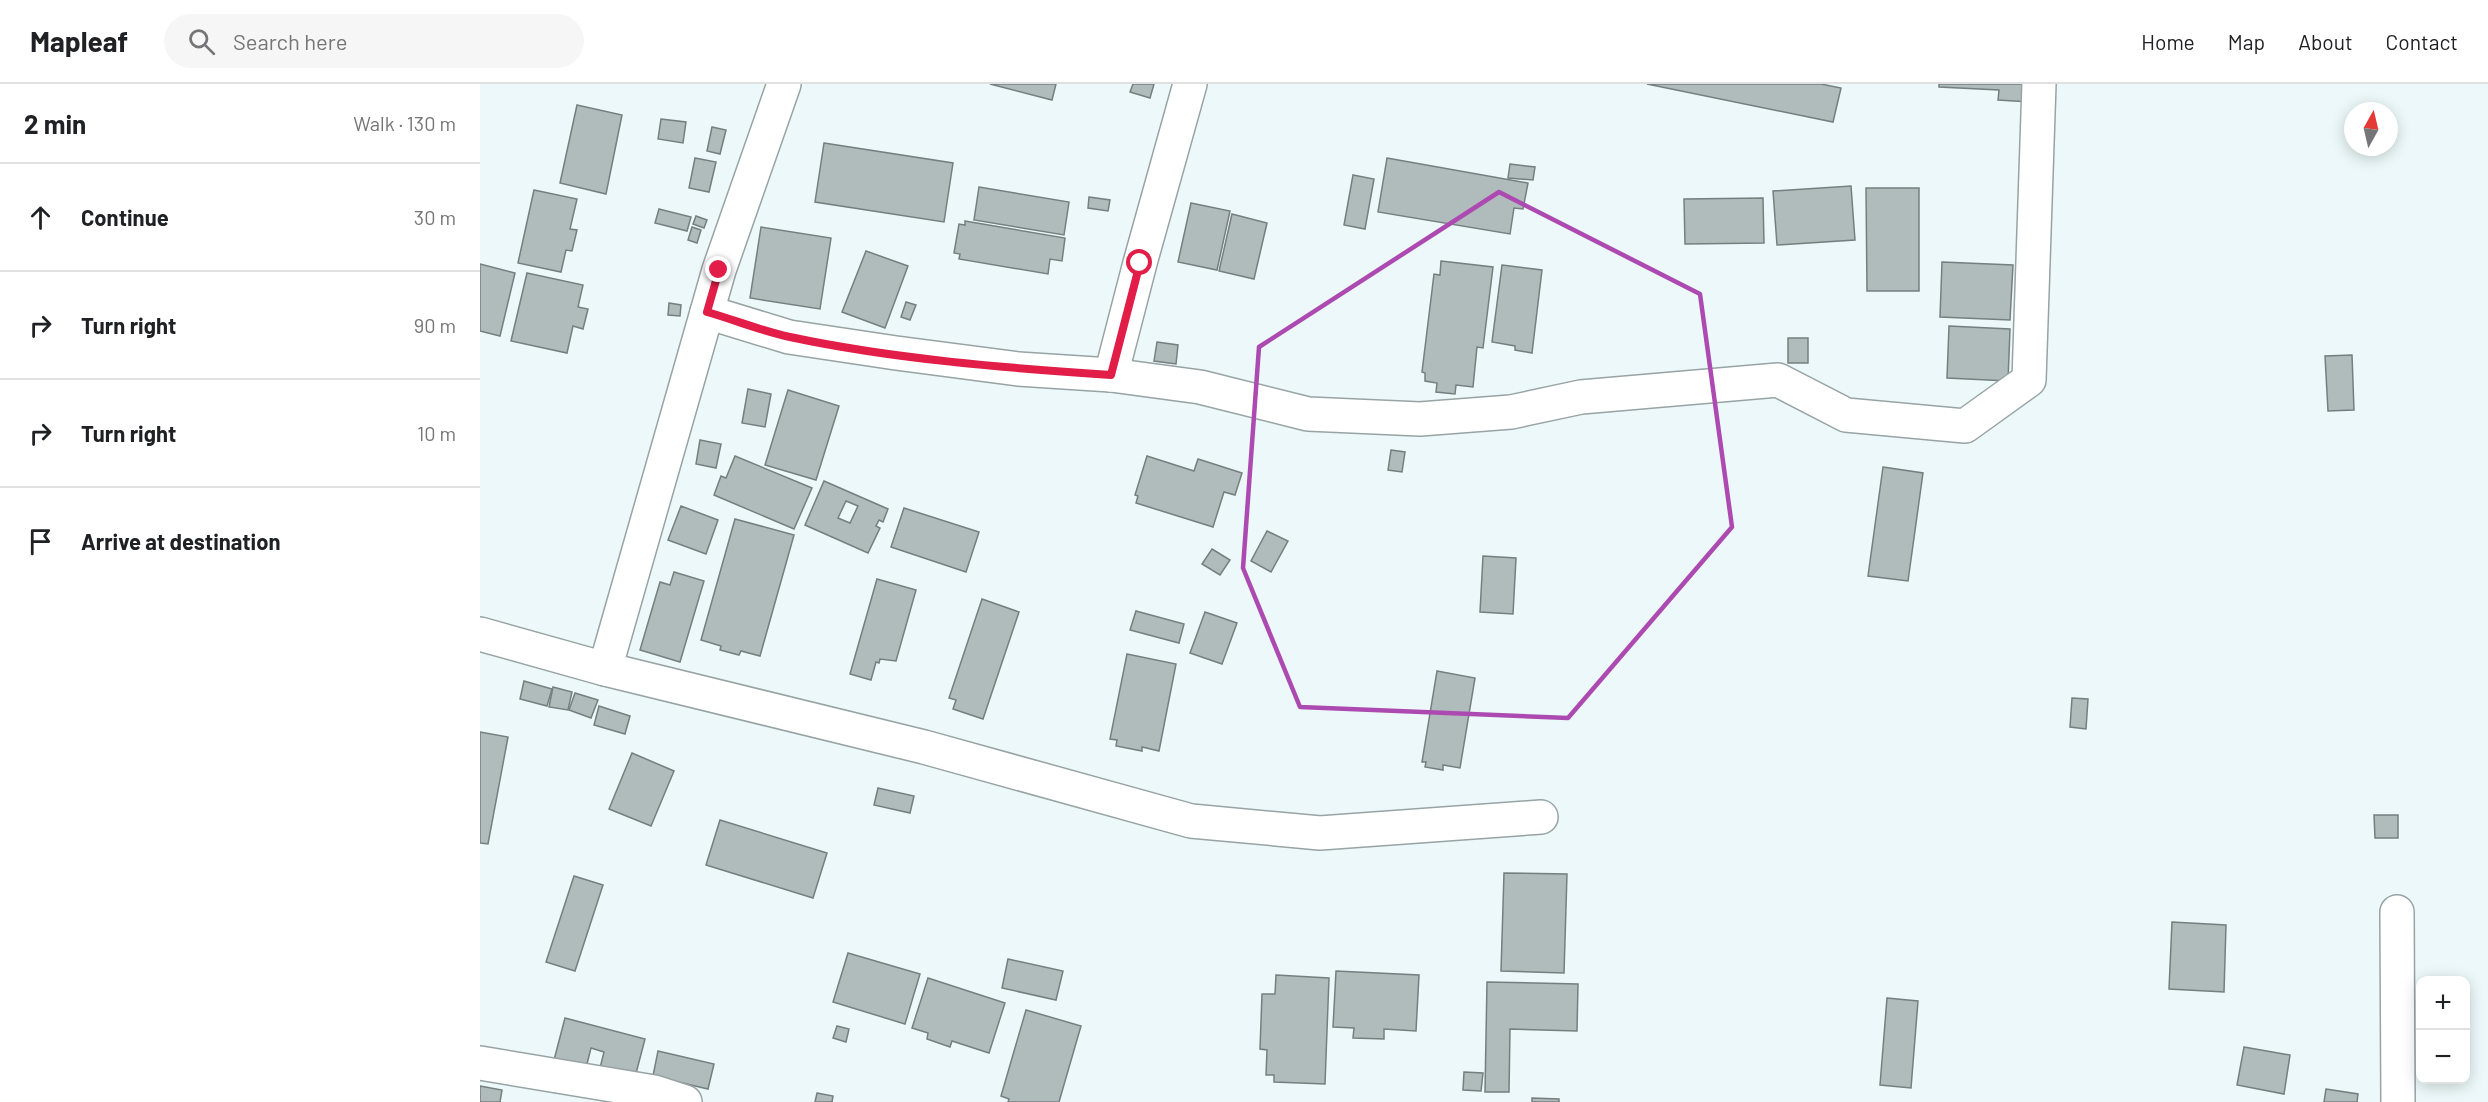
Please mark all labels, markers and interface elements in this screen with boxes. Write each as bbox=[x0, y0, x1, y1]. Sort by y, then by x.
search box bbox=[164, 14, 584, 68]
text: Mapleaf bbox=[30, 24, 128, 58]
icon: search bbox=[185, 25, 218, 58]
text: Search here bbox=[233, 28, 347, 54]
text: Home bbox=[2141, 29, 2195, 54]
text: Map bbox=[2228, 29, 2265, 54]
text: About bbox=[2298, 29, 2353, 54]
text: Contact bbox=[2386, 29, 2458, 54]
north arrow bbox=[2344, 102, 2398, 156]
text: 2 min bbox=[24, 108, 86, 139]
text: Walk · 130 m bbox=[353, 111, 456, 135]
icon: ahead bbox=[24, 201, 57, 234]
text: Continue bbox=[81, 204, 169, 230]
text: 30 m bbox=[414, 205, 456, 229]
route start bbox=[1126, 249, 1152, 275]
route end bbox=[705, 256, 731, 282]
icon: right bbox=[24, 309, 57, 342]
text: Turn right bbox=[81, 312, 176, 338]
text: 90 m bbox=[414, 313, 456, 337]
icon: right bbox=[24, 417, 57, 450]
text: Turn right bbox=[81, 420, 176, 446]
text: 10 m bbox=[417, 421, 456, 445]
icon: arrive bbox=[24, 525, 57, 558]
text: Arrive at destination bbox=[81, 528, 280, 554]
map controls bbox=[2416, 976, 2470, 1084]
button: + bbox=[2416, 976, 2470, 1030]
button: − bbox=[2416, 1030, 2470, 1084]

